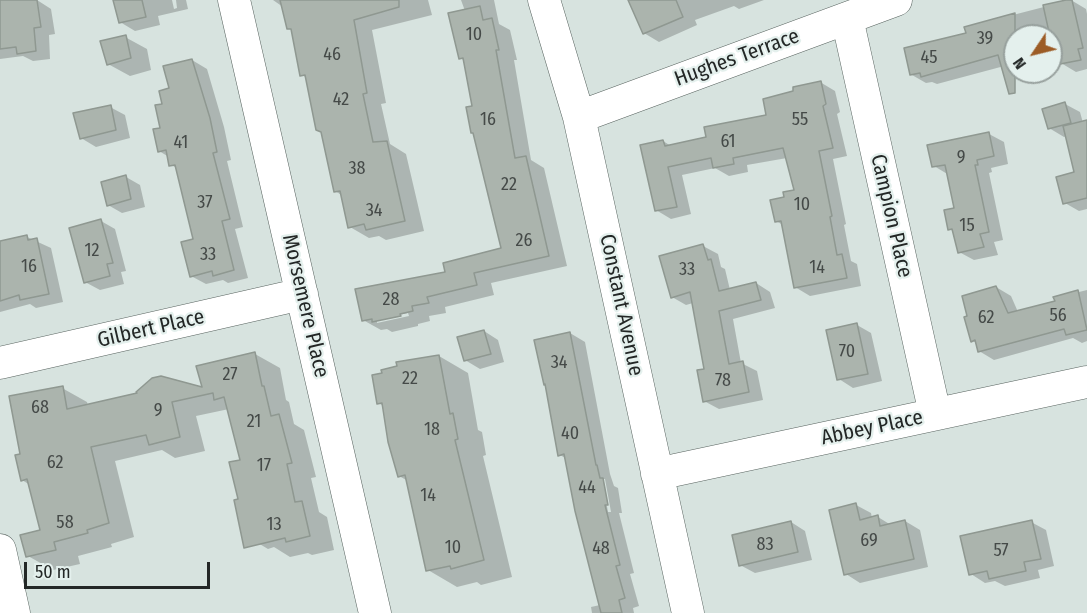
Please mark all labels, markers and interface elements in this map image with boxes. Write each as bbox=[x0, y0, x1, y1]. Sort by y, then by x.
house number: 10 bbox=[466, 24, 482, 46]
street label: Hughes Terrace bbox=[671, 24, 803, 92]
north arrow bbox=[1003, 24, 1063, 84]
house number: 39 bbox=[977, 28, 993, 50]
house number: 46 bbox=[323, 44, 341, 66]
house number: 45 bbox=[921, 47, 937, 69]
text: N bbox=[1009, 54, 1030, 73]
house number: 42 bbox=[333, 89, 349, 111]
house number: 16 bbox=[480, 109, 496, 131]
house number: 55 bbox=[792, 109, 808, 131]
house number: 61 bbox=[720, 131, 736, 153]
house number: 41 bbox=[174, 132, 188, 154]
house number: 9 bbox=[957, 147, 965, 169]
street label: Campion Place bbox=[865, 152, 917, 280]
house number: 38 bbox=[348, 158, 366, 180]
house number: 22 bbox=[501, 174, 517, 196]
house number: 37 bbox=[197, 192, 213, 214]
house number: 10 bbox=[794, 194, 810, 216]
house number: 34 bbox=[366, 200, 382, 222]
house number: 15 bbox=[959, 215, 975, 237]
house number: 26 bbox=[516, 230, 532, 252]
street label: Morsemere Place bbox=[276, 232, 334, 380]
street label: Constant Avenue bbox=[594, 232, 648, 378]
house number: 12 bbox=[85, 240, 99, 262]
house number: 33 bbox=[200, 244, 216, 266]
house number: 16 bbox=[21, 256, 37, 278]
house number: 14 bbox=[809, 257, 825, 279]
house number: 33 bbox=[679, 259, 695, 281]
house number: 28 bbox=[383, 289, 399, 311]
street label: Gilbert Place bbox=[95, 304, 207, 354]
house number: 56 bbox=[1049, 305, 1067, 327]
house number: 62 bbox=[978, 307, 994, 329]
house number: 70 bbox=[839, 341, 855, 363]
house number: 34 bbox=[551, 352, 567, 374]
house number: 27 bbox=[222, 364, 238, 386]
house number: 22 bbox=[402, 368, 418, 390]
house number: 78 bbox=[715, 370, 731, 392]
house number: 68 bbox=[31, 397, 49, 419]
house number: 9 bbox=[154, 400, 162, 422]
street label: Abbey Place bbox=[819, 405, 925, 451]
house number: 21 bbox=[247, 411, 261, 433]
house number: 18 bbox=[424, 419, 440, 441]
house number: 40 bbox=[561, 423, 579, 445]
house number: 62 bbox=[47, 452, 63, 474]
house number: 17 bbox=[257, 455, 271, 477]
house number: 44 bbox=[578, 477, 596, 499]
house number: 14 bbox=[420, 485, 436, 507]
house number: 58 bbox=[56, 512, 74, 534]
house number: 13 bbox=[266, 514, 282, 536]
house number: 69 bbox=[860, 530, 878, 552]
house number: 83 bbox=[756, 534, 774, 556]
house number: 10 bbox=[445, 537, 461, 559]
house number: 48 bbox=[592, 538, 610, 560]
house number: 57 bbox=[993, 540, 1009, 562]
scale bar bbox=[27, 550, 213, 588]
text: 50 m bbox=[35, 561, 71, 583]

